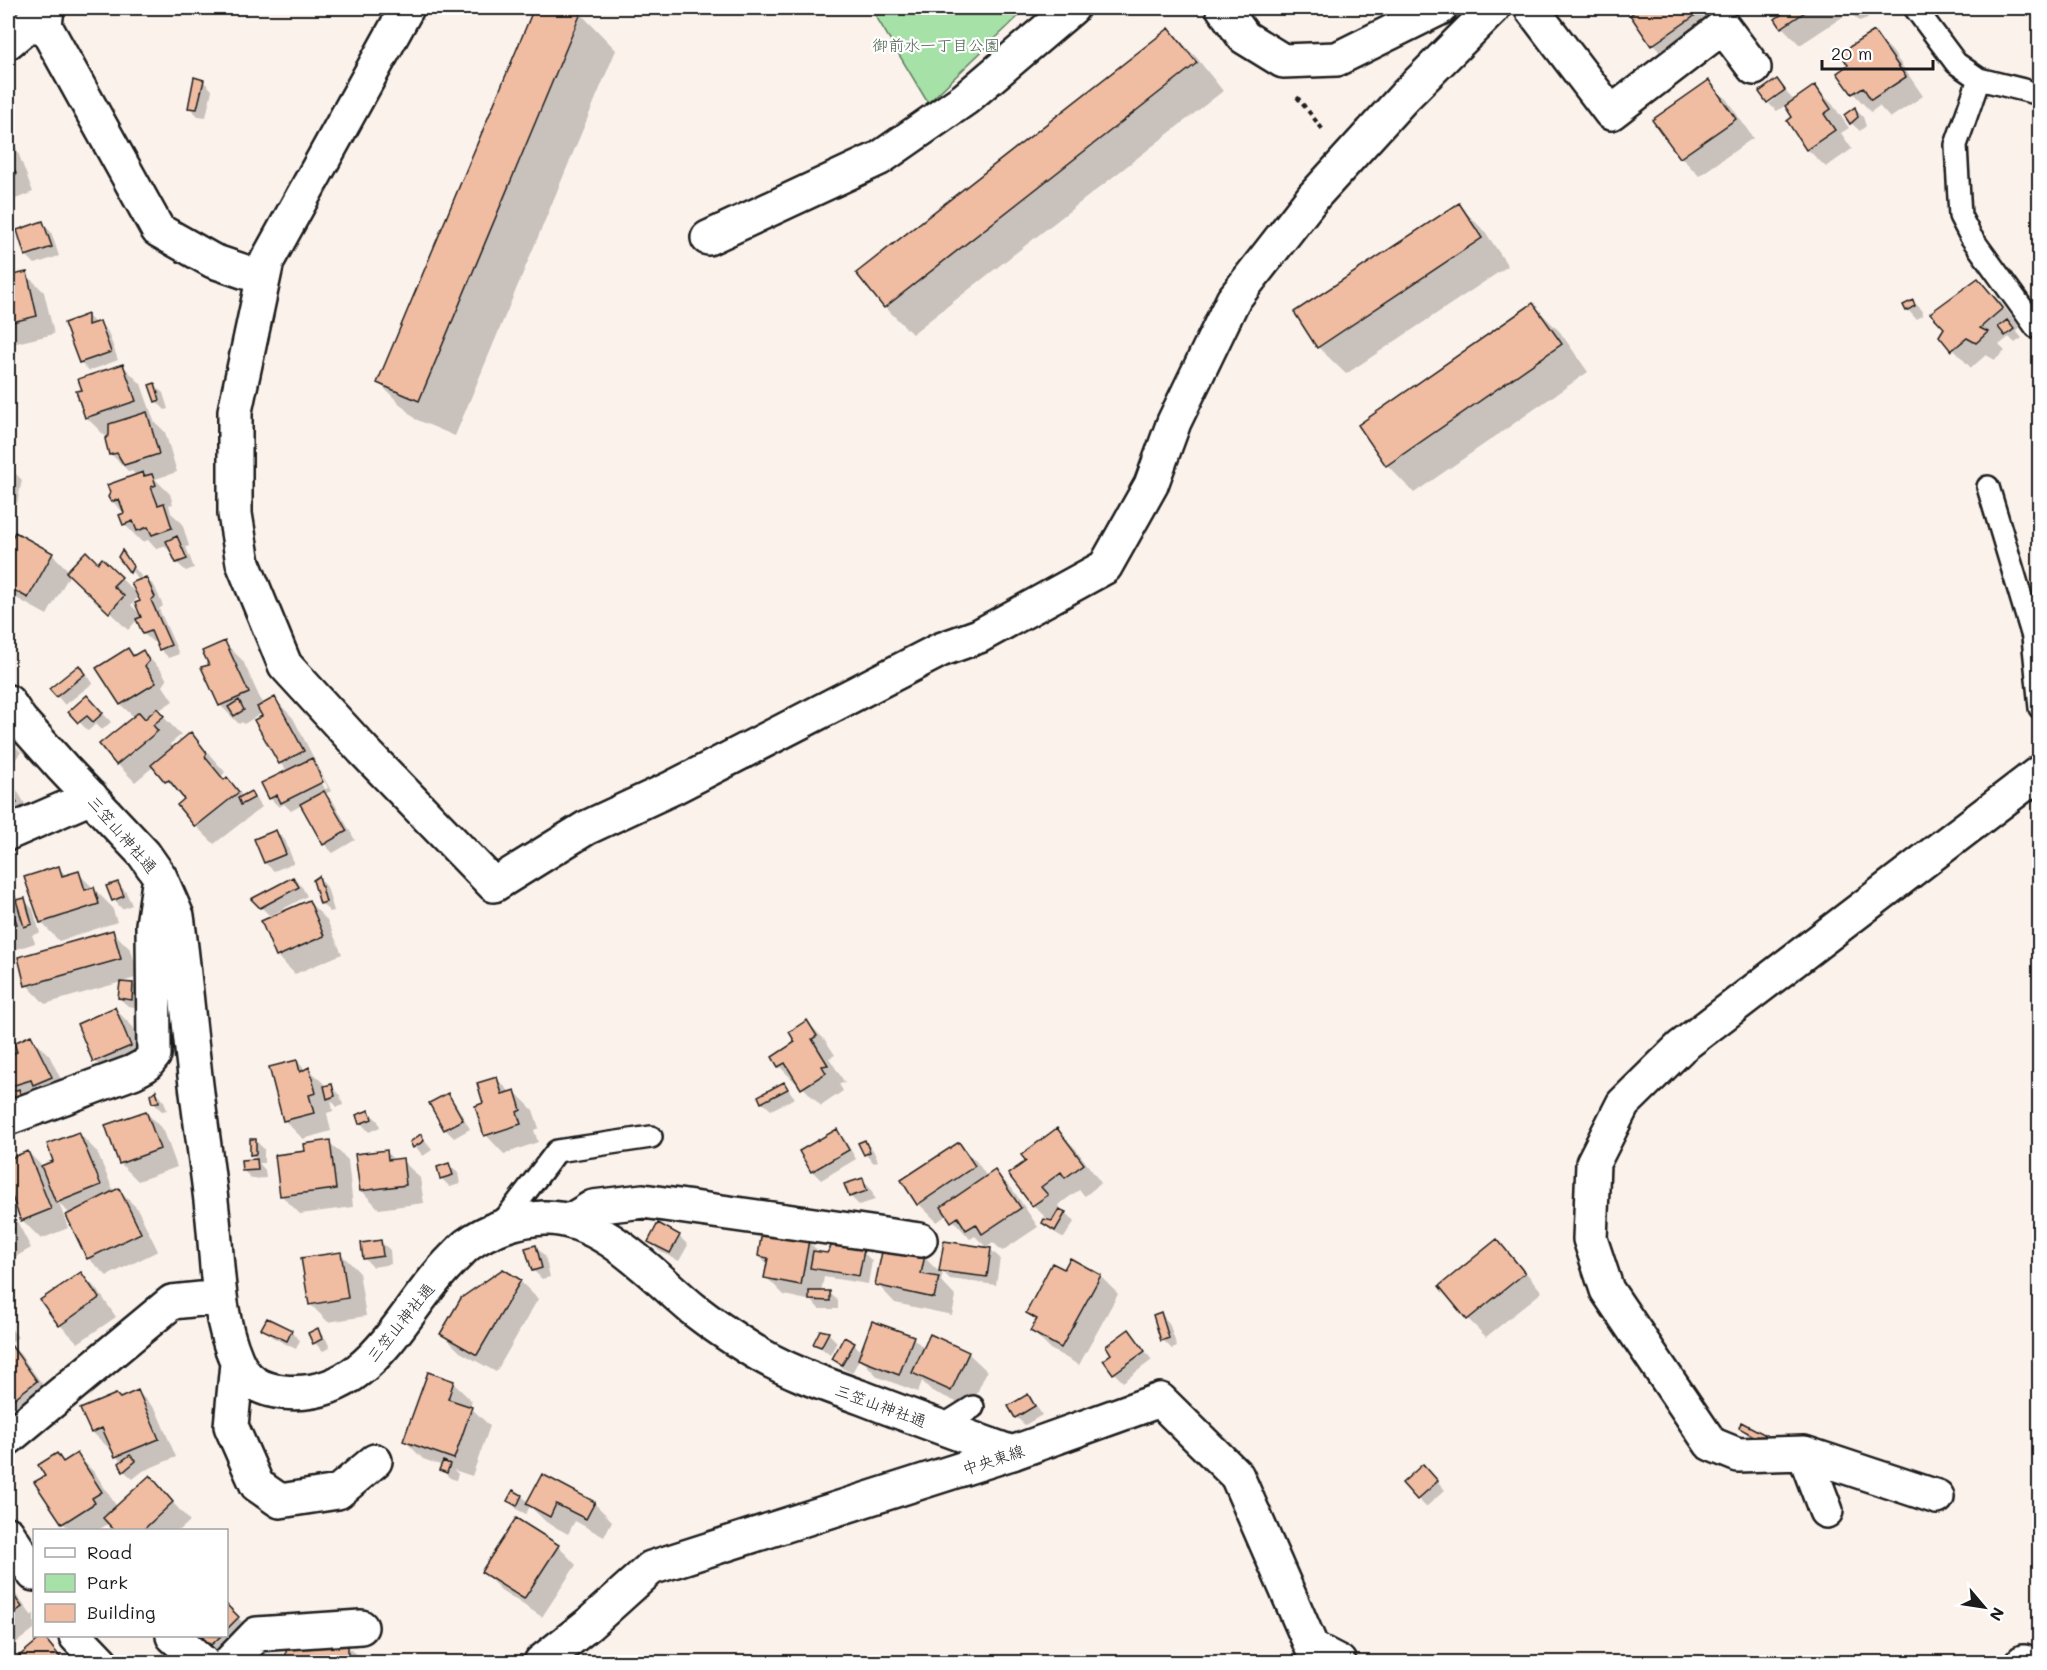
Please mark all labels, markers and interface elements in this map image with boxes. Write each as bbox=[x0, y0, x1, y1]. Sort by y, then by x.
scale bar bbox=[1822, 33, 1933, 71]
park label: 御前水一丁目公園 bbox=[872, 34, 1000, 55]
text: 20 m bbox=[1831, 41, 1872, 65]
street label: 三笠山神社通 bbox=[84, 791, 162, 877]
street label: 三笠山神社通 bbox=[362, 1278, 438, 1366]
street label: 三笠山神社通 bbox=[832, 1379, 930, 1431]
street label: 中央東線 bbox=[959, 1439, 1027, 1479]
legend bbox=[33, 1529, 228, 1637]
text: Road bbox=[87, 1540, 132, 1564]
text: Park bbox=[87, 1570, 128, 1594]
north arrow bbox=[1954, 1577, 2014, 1637]
text: Building bbox=[87, 1600, 155, 1624]
text: N bbox=[1985, 1604, 2010, 1625]

